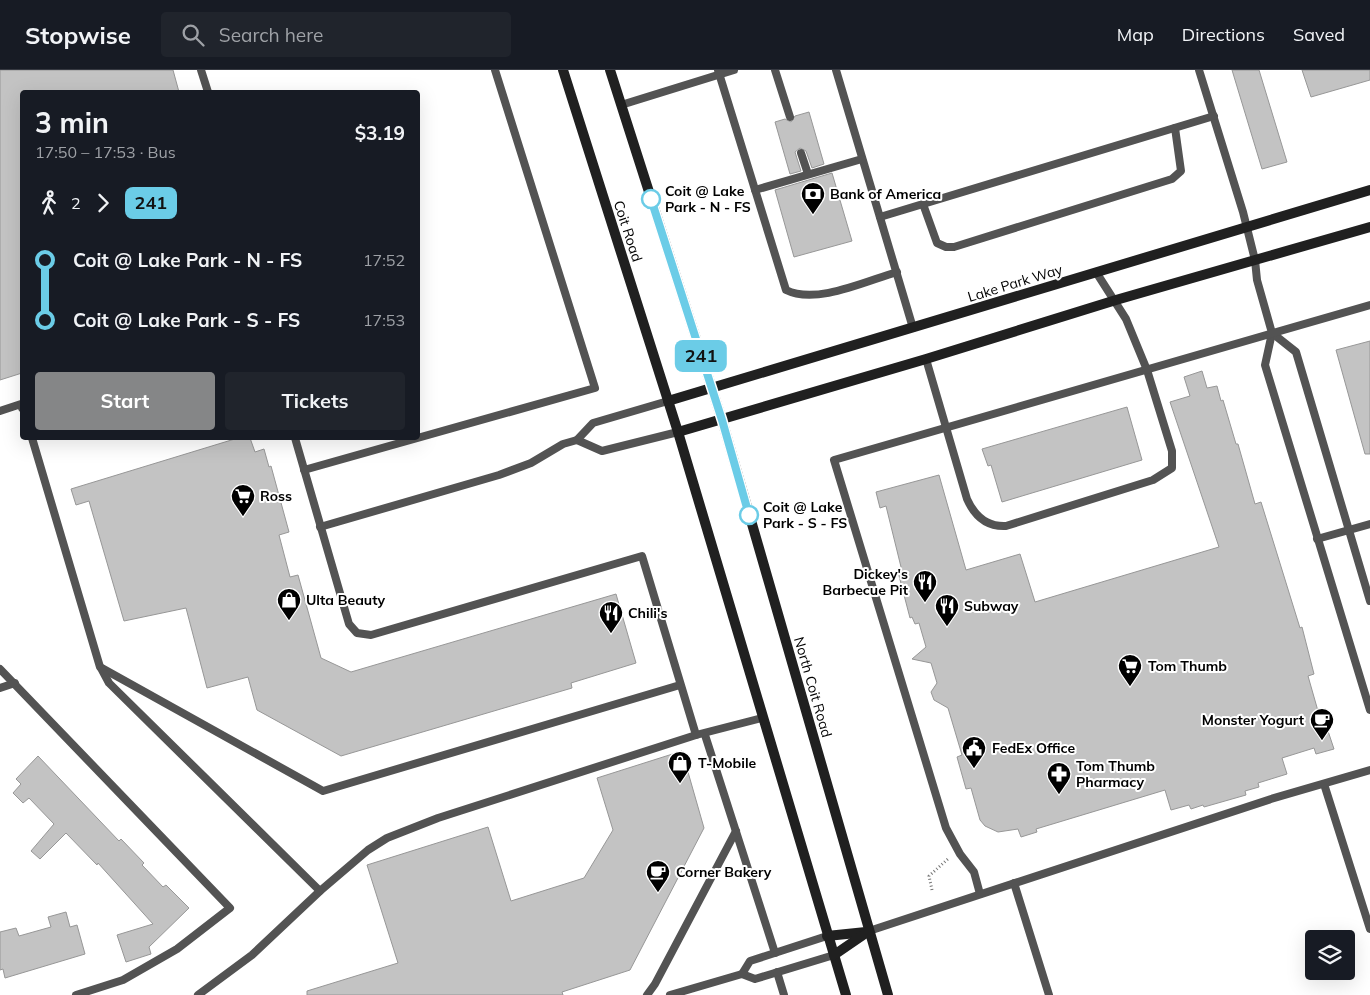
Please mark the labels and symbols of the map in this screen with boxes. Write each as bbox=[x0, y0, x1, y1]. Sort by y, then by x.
bank icon: Bank of America bbox=[800, 181, 826, 215]
place label: Coit @ Lake Park - N - FS bbox=[665, 182, 751, 216]
place label: Bank of America bbox=[830, 185, 941, 203]
marker: Coit @ Lake Park - N - FS bbox=[641, 189, 661, 209]
street label: Coit Road bbox=[610, 198, 646, 264]
street label: Lake Park Way bbox=[966, 260, 1065, 306]
line badge: 241 bbox=[672, 340, 730, 372]
supermarket icon: Ross bbox=[230, 483, 256, 517]
place label: Ross bbox=[260, 487, 292, 505]
place label: Coit @ Lake Park - S - FS bbox=[763, 498, 847, 532]
marker: Coit @ Lake Park - S - FS bbox=[739, 505, 759, 525]
place label: Dickey's Barbecue Pit bbox=[823, 565, 909, 599]
restaurant icon: Dickey's Barbecue Pit bbox=[912, 569, 938, 603]
shop icon: Ulta Beauty bbox=[276, 587, 302, 621]
place label: Ulta Beauty bbox=[306, 591, 386, 609]
restaurant icon: Subway bbox=[934, 593, 960, 627]
place label: Subway bbox=[964, 597, 1019, 615]
restaurant icon: Chili's bbox=[598, 600, 624, 634]
place label: Chili's bbox=[628, 604, 667, 622]
street label: North Coit Road bbox=[790, 635, 836, 739]
supermarket icon: Tom Thumb bbox=[1117, 653, 1143, 687]
place label: Tom Thumb bbox=[1148, 657, 1227, 675]
cafe icon: Monster Yogurt bbox=[1309, 707, 1335, 741]
place label: Monster Yogurt bbox=[1202, 711, 1305, 729]
public building icon: FedEx Office bbox=[961, 735, 987, 769]
place label: FedEx Office bbox=[992, 739, 1076, 757]
shop icon: T-Mobile bbox=[667, 750, 693, 784]
place label: T-Mobile bbox=[698, 754, 757, 772]
place label: Tom Thumb Pharmacy bbox=[1076, 757, 1155, 791]
pharmacy icon: Tom Thumb Pharmacy bbox=[1046, 761, 1072, 795]
cafe icon: Corner Bakery bbox=[645, 859, 671, 893]
place label: Corner Bakery bbox=[676, 863, 772, 881]

